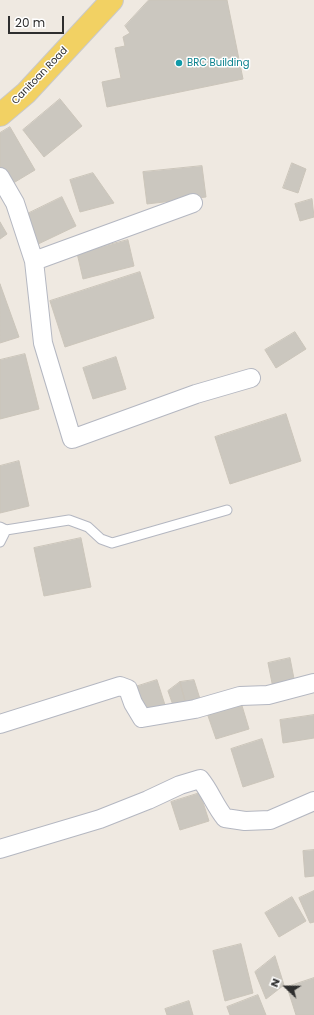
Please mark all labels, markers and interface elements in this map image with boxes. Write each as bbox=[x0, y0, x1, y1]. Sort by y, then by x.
scale bar bbox=[10, 8, 66, 34]
text: 20 m bbox=[15, 14, 45, 31]
street label: Canitoan Road bbox=[10, 45, 70, 107]
place label: BRC Building bbox=[187, 57, 249, 69]
marker: BRC Building bbox=[174, 58, 184, 68]
north arrow bbox=[266, 967, 306, 1007]
text: N bbox=[266, 976, 284, 989]

